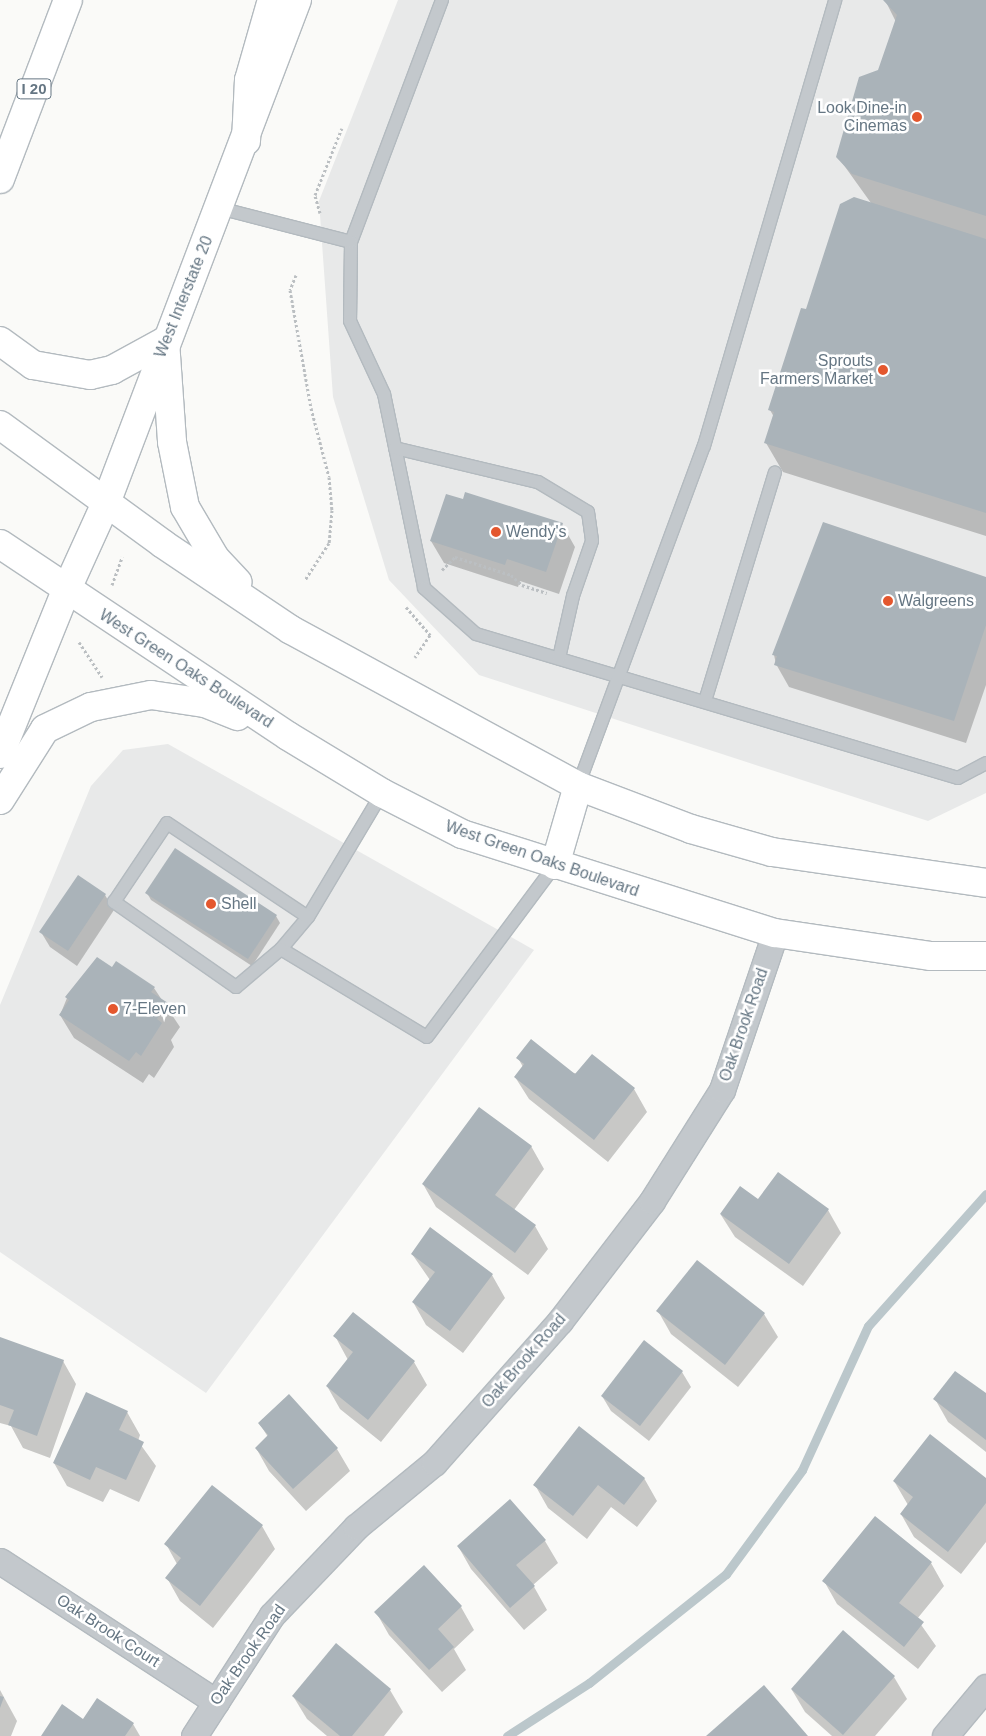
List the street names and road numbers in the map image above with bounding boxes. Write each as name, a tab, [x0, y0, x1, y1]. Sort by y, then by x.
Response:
road number: I 20	[15, 76, 53, 102]
street label: West Interstate 20	[151, 233, 217, 361]
street label: West Green Oaks Boulevard	[95, 606, 277, 732]
street label: West Green Oaks Boulevard	[443, 817, 641, 901]
street label: Oak Brook Road	[716, 966, 772, 1084]
street label: Oak Brook Road	[478, 1310, 570, 1412]
street label: Oak Brook Court	[53, 1591, 163, 1671]
street label: Oak Brook Road	[206, 1601, 290, 1709]

